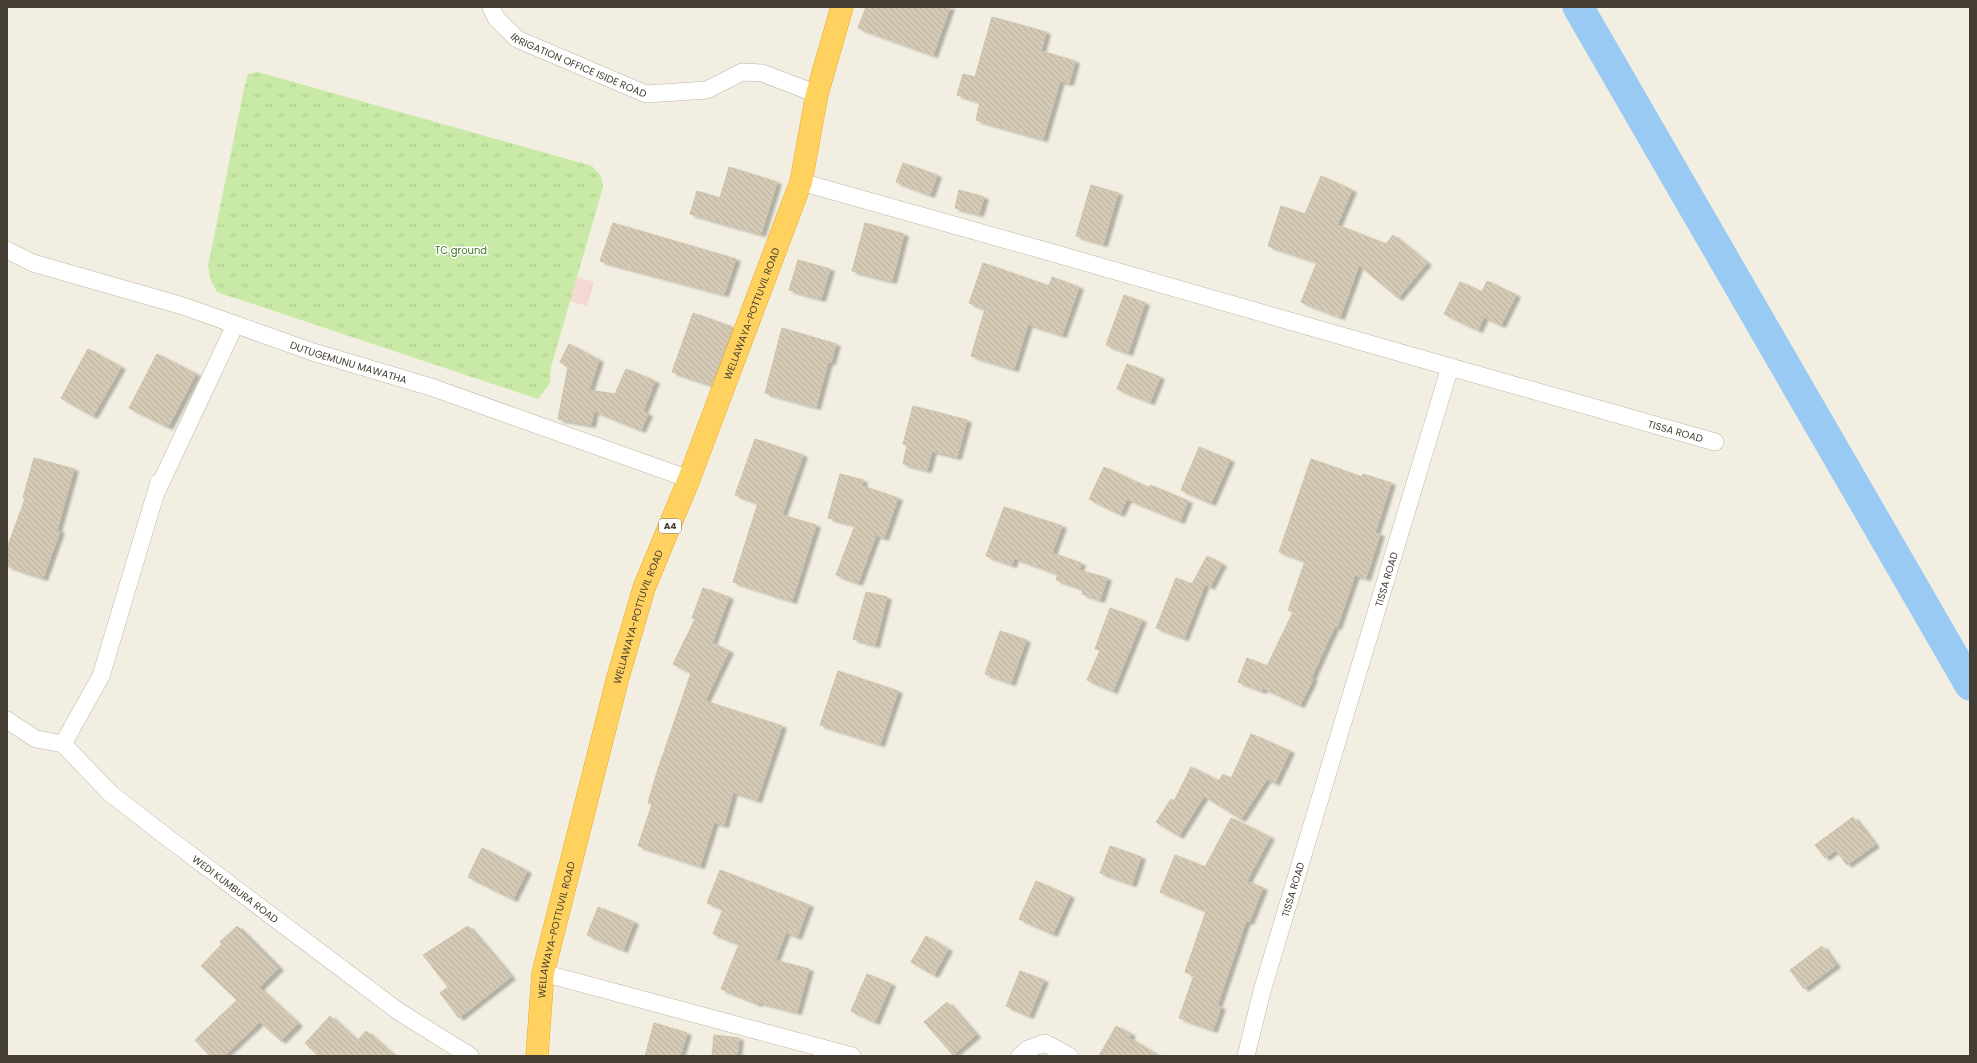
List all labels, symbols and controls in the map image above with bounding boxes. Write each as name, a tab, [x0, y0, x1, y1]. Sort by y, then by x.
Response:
street label: IRRIGATION OFFICE ISIDE ROAD	[507, 29, 649, 101]
park label: TC ground	[435, 243, 487, 258]
street label: WELLAWAYA-POTTUVIL ROAD	[720, 245, 783, 382]
street label: DUTUGEMUNU MAWATHA	[288, 337, 409, 387]
street label: TISSA ROAD	[1646, 416, 1705, 446]
road number: A4	[659, 519, 681, 533]
street label: WELLAWAYA-POTTUVIL ROAD	[609, 547, 667, 685]
street label: TISSA ROAD	[1371, 550, 1401, 609]
street label: WEDI KUMBURA ROAD	[189, 851, 282, 926]
street label: WELLAWAYA-POTTUVIL ROAD	[534, 860, 578, 999]
street label: TISSA ROAD	[1277, 860, 1308, 919]

